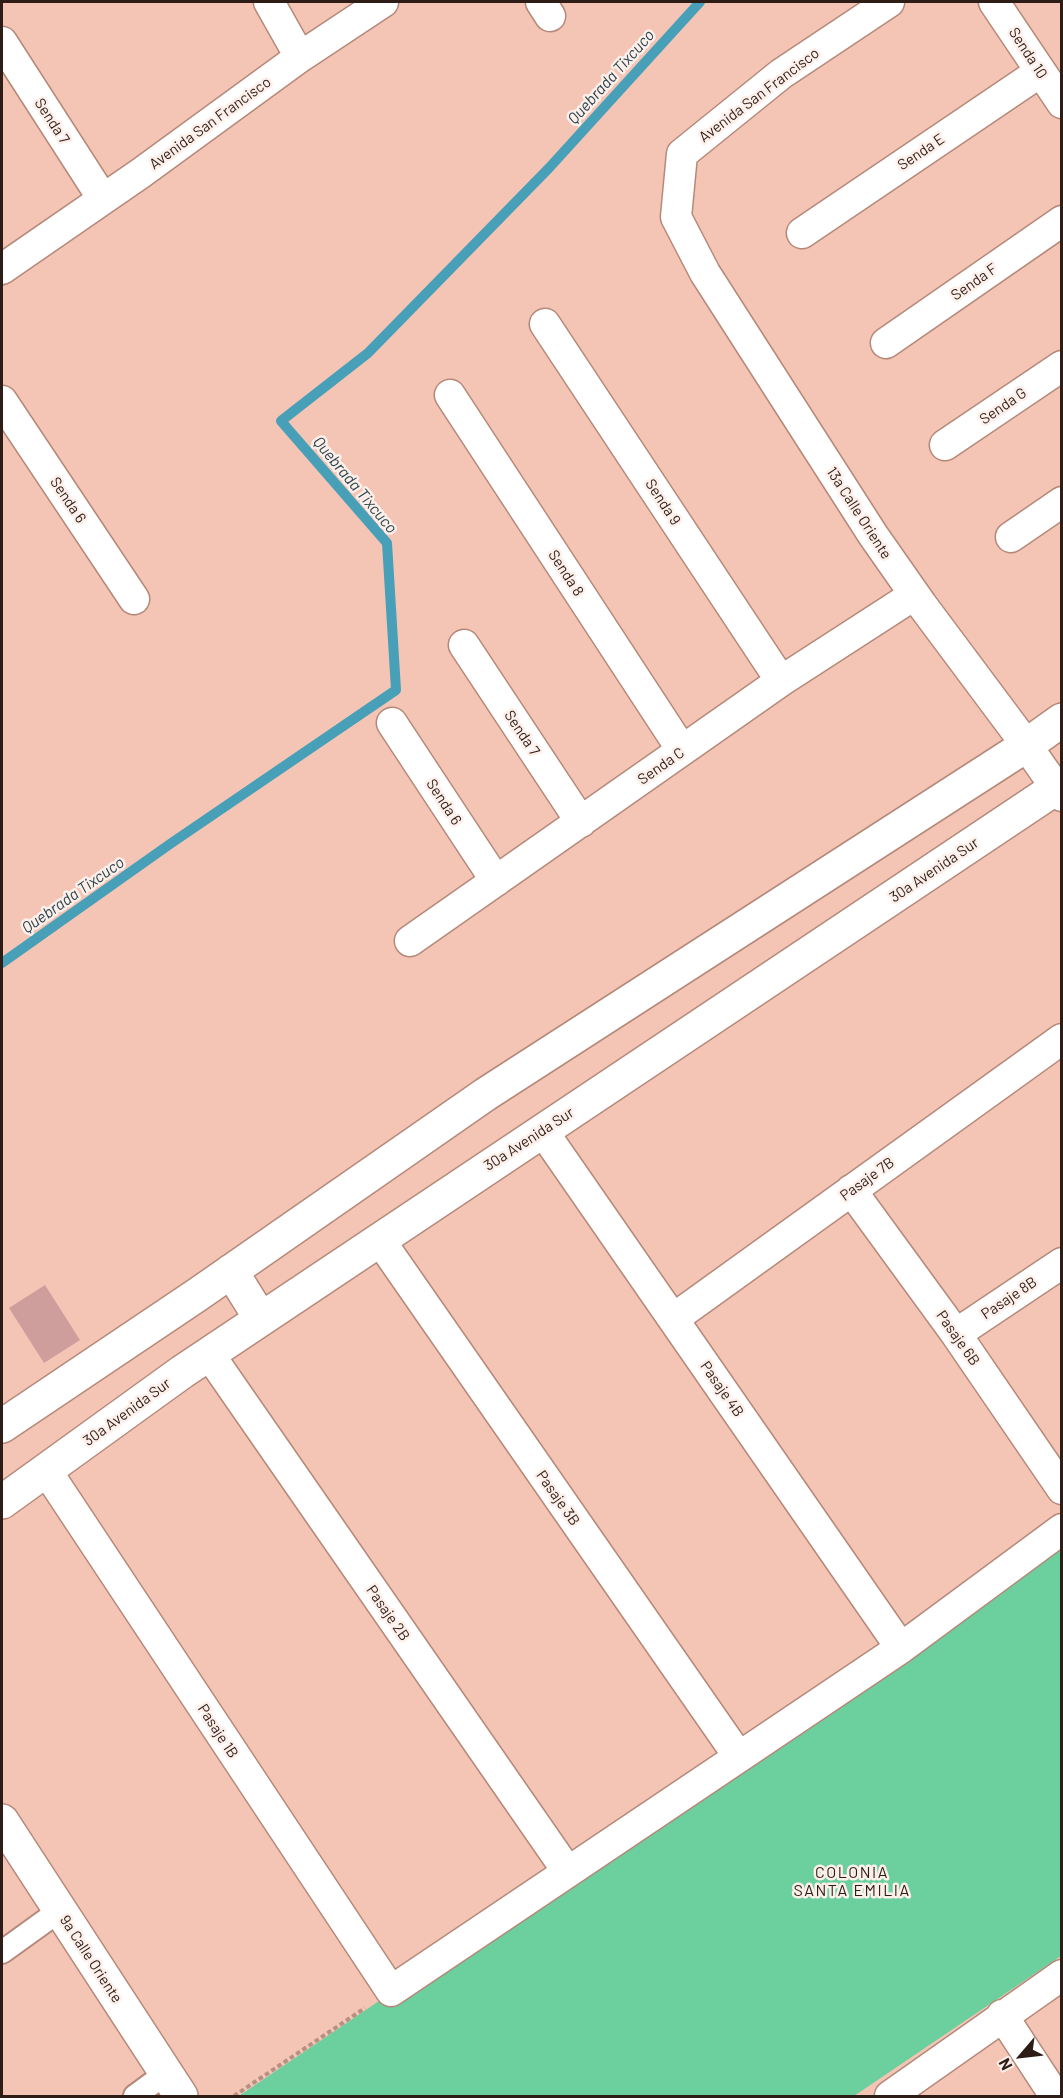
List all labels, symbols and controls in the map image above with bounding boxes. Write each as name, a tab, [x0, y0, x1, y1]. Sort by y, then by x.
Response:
street label: Senda 10	[1005, 24, 1051, 82]
water label: Quebrada Tixcuco	[564, 26, 658, 128]
street label: Avenida San Francisco	[695, 44, 823, 146]
street label: Avenida San Francisco	[146, 73, 274, 173]
street label: Senda 7	[31, 95, 73, 147]
street label: Senda E	[894, 130, 948, 174]
street label: Senda F	[947, 260, 1001, 304]
street label: Senda G	[976, 384, 1030, 428]
water label: Quebrada Tixcuco	[309, 433, 401, 537]
street label: 13a Calle Oriente	[823, 464, 895, 562]
street label: Senda 6	[46, 474, 90, 526]
street label: Senda 9	[641, 476, 685, 528]
street label: Senda 8	[544, 547, 588, 599]
street label: Senda 7	[500, 707, 544, 759]
street label: Senda C	[634, 744, 688, 788]
street label: Senda 6	[422, 776, 466, 828]
street label: 30a Avenida Sur	[886, 834, 982, 906]
water label: Quebrada Tixcuco	[18, 853, 128, 937]
street label: 30a Avenida Sur	[481, 1103, 577, 1175]
street label: Pasaje 7B	[836, 1153, 898, 1205]
street label: Pasaje 8B	[978, 1273, 1040, 1323]
street label: Pasaje 6B	[933, 1307, 983, 1369]
street label: Pasaje 4B	[696, 1358, 748, 1420]
street label: 30a Avenida Sur	[80, 1374, 174, 1450]
street label: Pasaje 3B	[533, 1467, 583, 1529]
street label: Pasaje 2B	[362, 1582, 414, 1644]
street label: Pasaje 1B	[194, 1701, 242, 1761]
district label: COLONIA SANTA EMILIA	[793, 1863, 911, 1901]
street label: 9a Calle Oriente	[56, 1912, 126, 2006]
north arrow	[991, 2026, 1051, 2086]
text: N	[994, 2056, 1016, 2074]

